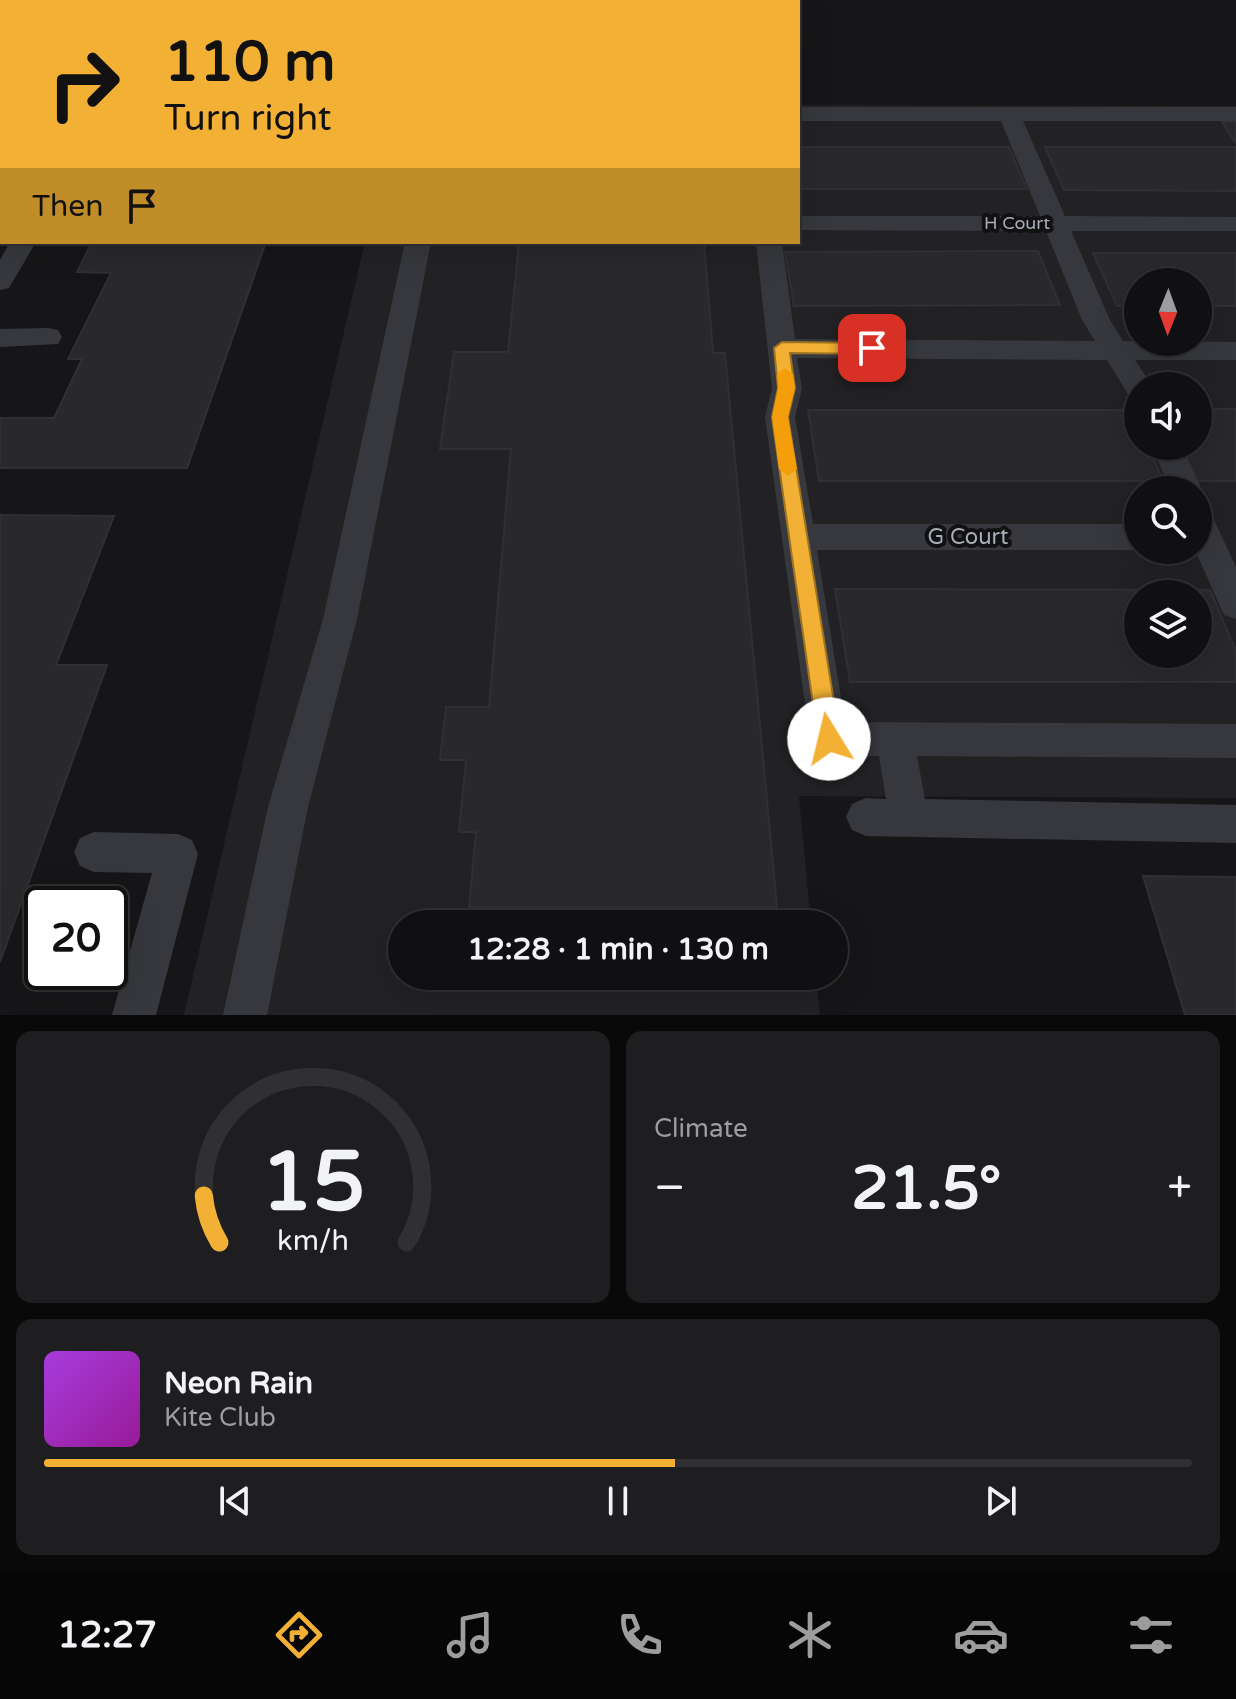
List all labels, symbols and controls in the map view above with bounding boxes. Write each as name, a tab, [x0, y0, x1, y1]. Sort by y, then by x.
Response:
text: 110 m	[164, 29, 335, 96]
icon: right	[32, 32, 136, 136]
text: Turn right	[164, 97, 331, 140]
icon: arrive	[120, 184, 164, 228]
text: Then	[32, 188, 104, 225]
street label: H Court	[984, 212, 1050, 234]
north arrow	[1124, 268, 1212, 356]
map controls	[1124, 268, 1212, 668]
pin	[838, 314, 906, 382]
icon: arrive	[850, 326, 894, 370]
button: sound	[1124, 372, 1212, 460]
button: search	[1124, 476, 1212, 564]
street label: G Court	[928, 524, 1008, 550]
button: layers	[1124, 580, 1212, 668]
position arrow	[787, 697, 871, 781]
speed limit sign: 20	[24, 886, 128, 990]
text: 12:28 · 1 min · 130 m	[467, 931, 769, 968]
text: Climate	[654, 1113, 748, 1144]
text: 15	[261, 1133, 365, 1233]
text: 21.5°	[851, 1153, 1001, 1225]
text: −	[654, 1162, 685, 1215]
text: +	[1167, 1162, 1192, 1215]
text: km/h	[277, 1224, 349, 1258]
text: Neon Rain	[164, 1365, 313, 1402]
text: Kite Club	[164, 1402, 276, 1433]
icon: previous	[213, 1479, 257, 1523]
icon: pause	[596, 1479, 640, 1523]
icon: next	[979, 1479, 1023, 1523]
icon: directions	[271, 1607, 327, 1663]
icon: music	[442, 1607, 498, 1663]
icon: phone	[612, 1607, 668, 1663]
icon: climate	[782, 1607, 838, 1663]
icon: car	[953, 1607, 1009, 1663]
icon: filters	[1123, 1607, 1179, 1663]
text: 12:27	[57, 1614, 157, 1657]

